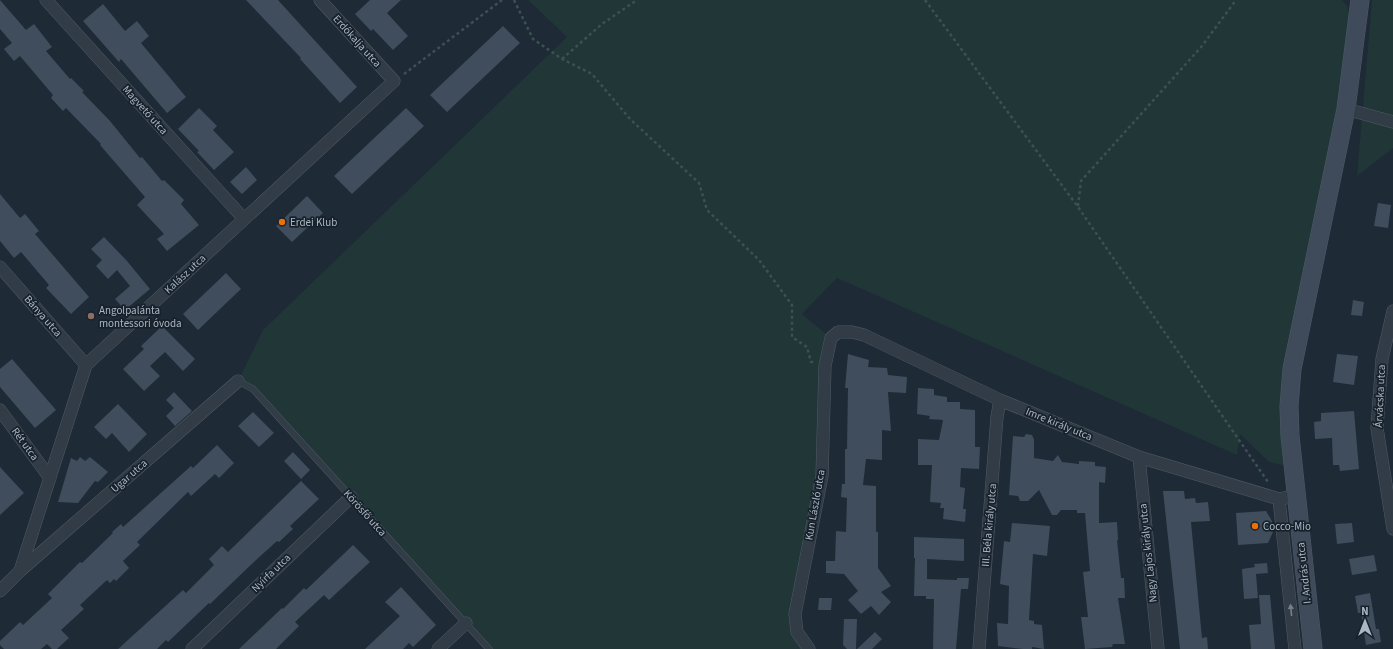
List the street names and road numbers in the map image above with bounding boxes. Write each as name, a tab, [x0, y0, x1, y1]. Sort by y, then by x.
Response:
street label: Erdőkalja utca	[329, 12, 385, 70]
street label: Magvető utca	[119, 82, 171, 138]
street label: Kalász utca	[161, 251, 209, 297]
street label: Bánya utca	[21, 292, 65, 340]
street label: Árvácska utca	[1371, 364, 1389, 428]
street label: Imre király utca	[1023, 404, 1095, 444]
street label: Rét utca	[8, 424, 42, 464]
street label: Ugar utca	[108, 456, 150, 496]
street label: Kun László utca	[801, 468, 829, 542]
street label: III. Béla király utca	[978, 483, 1000, 567]
street label: Körösfő utca	[340, 487, 390, 539]
street label: Nagy Lajos király utca	[1135, 503, 1161, 603]
street label: I. András utca	[1293, 541, 1315, 605]
street label: Nyírfa utca	[248, 550, 294, 596]

